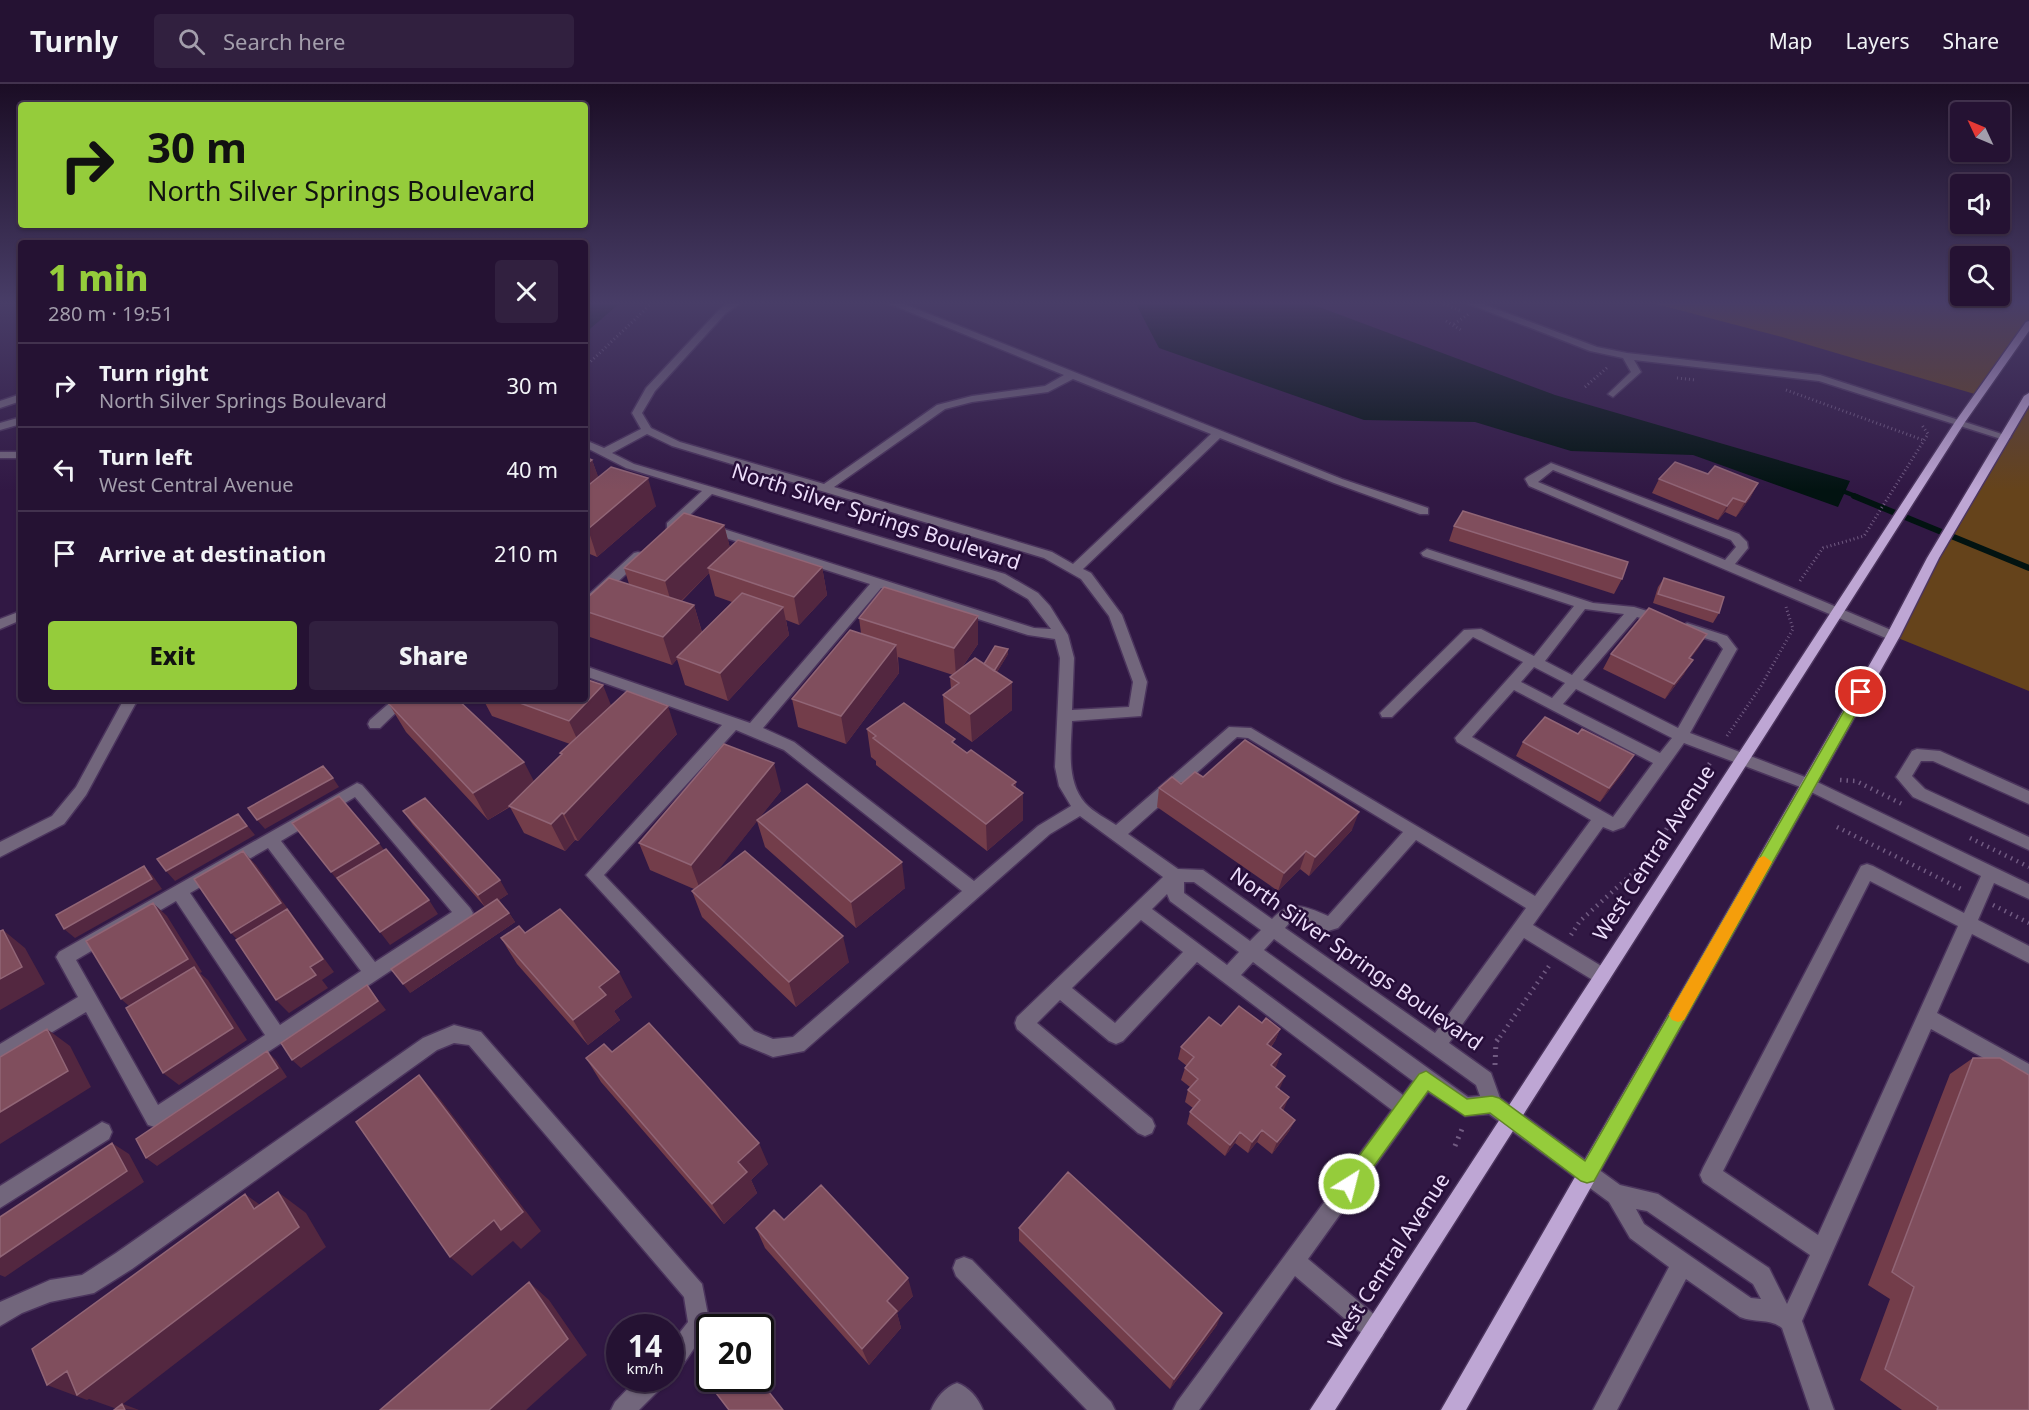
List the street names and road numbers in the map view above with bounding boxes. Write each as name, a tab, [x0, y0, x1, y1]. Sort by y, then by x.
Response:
street label: North Silver Springs Boulevard	[728, 456, 1024, 576]
street label: West Central Avenue	[1586, 759, 1721, 946]
street label: North Silver Springs Boulevard	[1225, 860, 1488, 1056]
street label: West Central Avenue	[1321, 1167, 1456, 1354]

